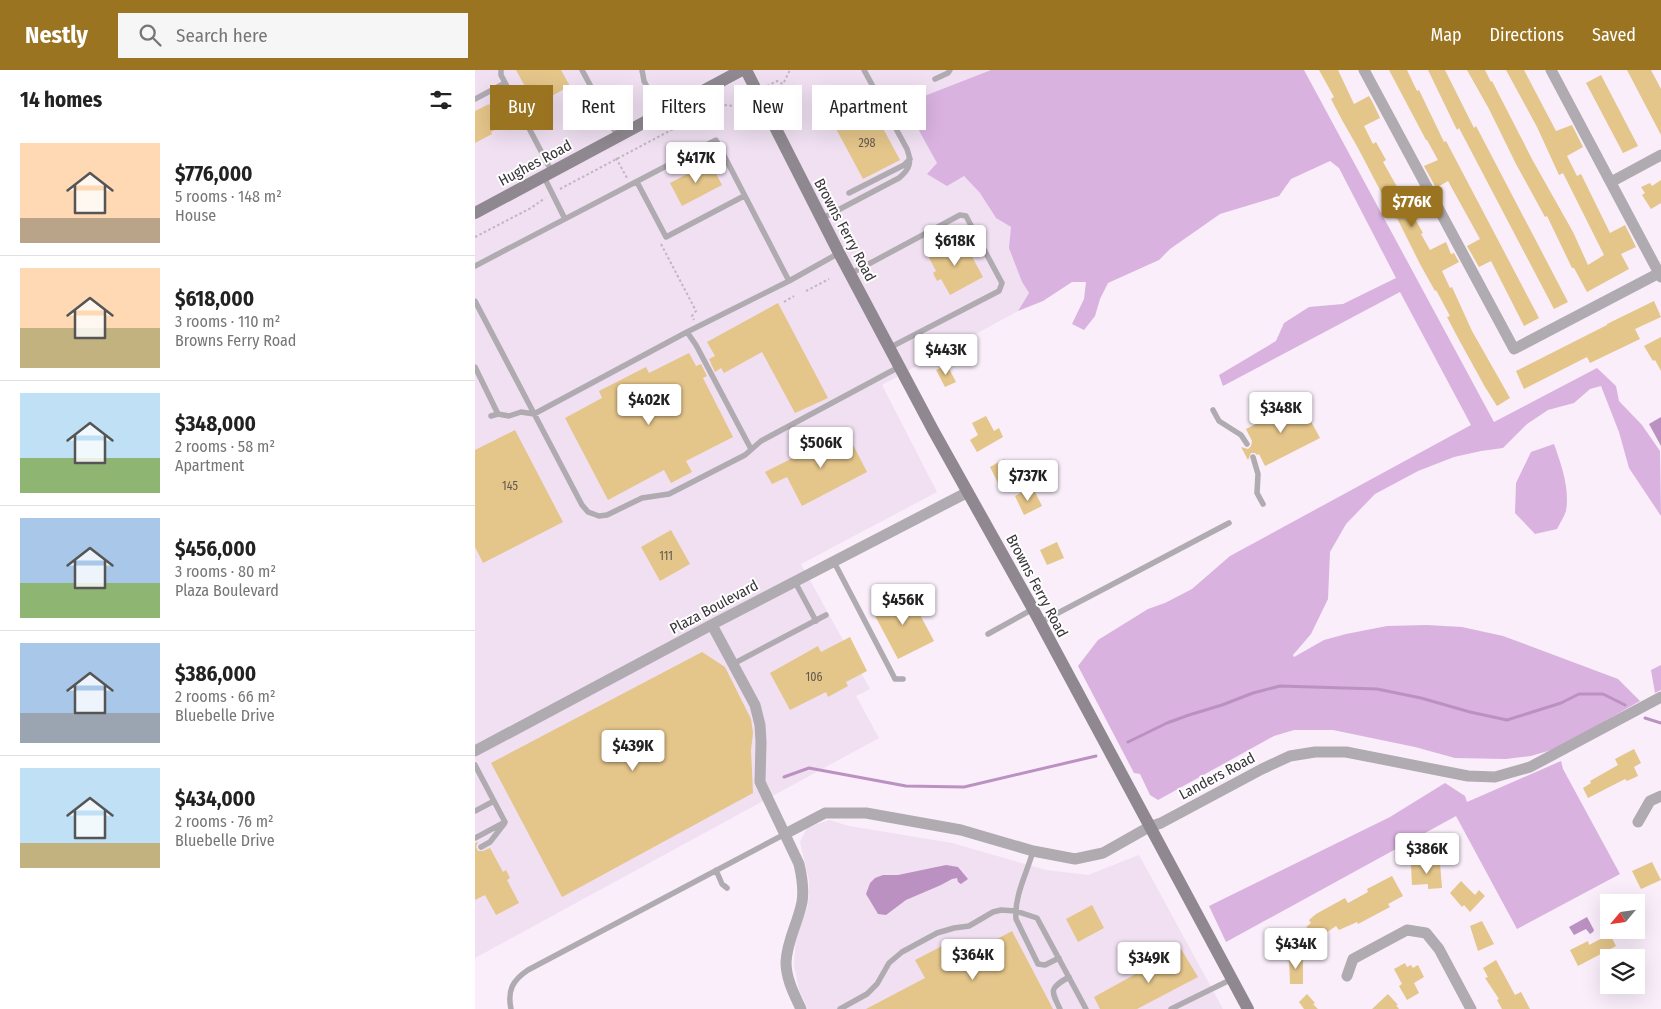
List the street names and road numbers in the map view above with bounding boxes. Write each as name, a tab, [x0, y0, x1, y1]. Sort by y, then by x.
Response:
street label: Hughes Road	[495, 136, 575, 190]
street label: Browns Ferry Road	[810, 176, 880, 284]
street label: Browns Ferry Road	[1002, 532, 1072, 640]
street label: Plaza Boulevard	[667, 576, 761, 638]
street label: Landers Road	[1176, 749, 1258, 803]

